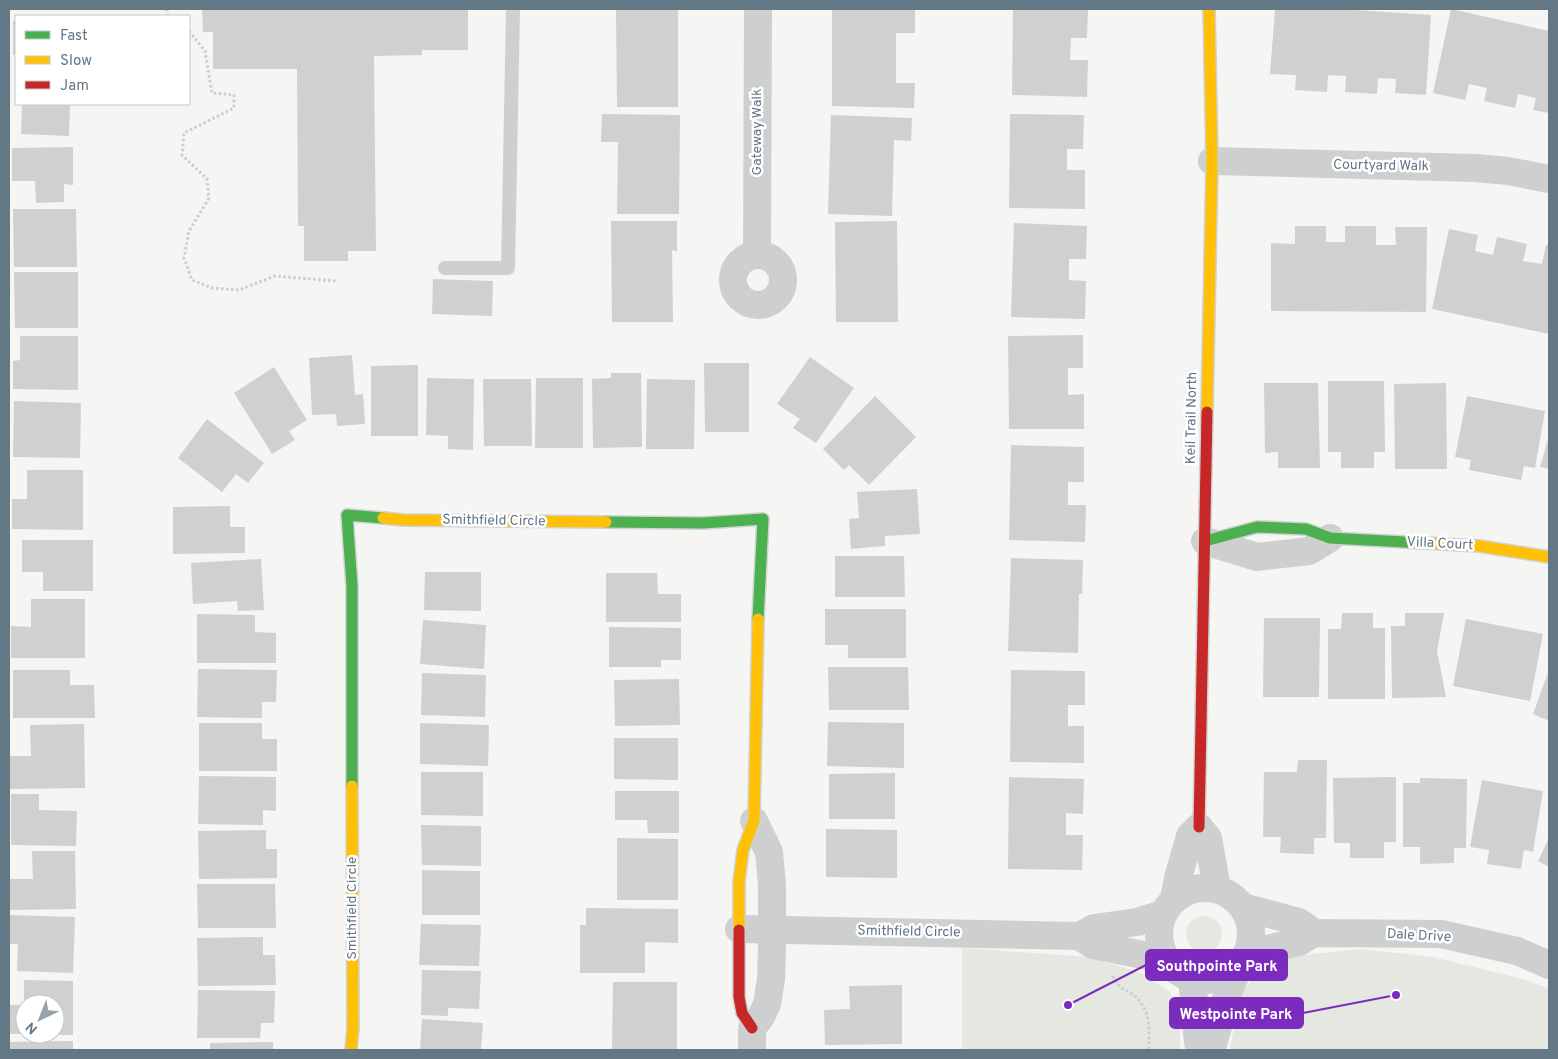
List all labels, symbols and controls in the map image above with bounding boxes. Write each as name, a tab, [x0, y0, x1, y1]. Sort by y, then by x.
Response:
legend	[15, 15, 190, 105]
text: Fast	[60, 27, 88, 46]
text: Slow	[60, 52, 92, 71]
text: Jam	[60, 77, 89, 96]
street label: Gateway Walk	[749, 89, 766, 175]
street label: Courtyard Walk	[1333, 157, 1429, 175]
street label: Keil Trail North	[1183, 372, 1201, 464]
street label: Smithfield Circle	[442, 512, 546, 530]
street label: Villa Court	[1406, 534, 1474, 554]
street label: Smithfield Circle	[344, 856, 361, 960]
street label: Smithfield Circle	[857, 923, 961, 941]
street label: Dale Drive	[1386, 926, 1452, 946]
callout: Southpointe Park	[1146, 950, 1287, 980]
text: Southpointe Park	[1156, 958, 1278, 977]
north arrow	[15, 994, 65, 1044]
callout: Westpointe Park	[1170, 998, 1303, 1028]
text: Westpointe Park	[1179, 1006, 1293, 1025]
text: N	[23, 1018, 42, 1037]

